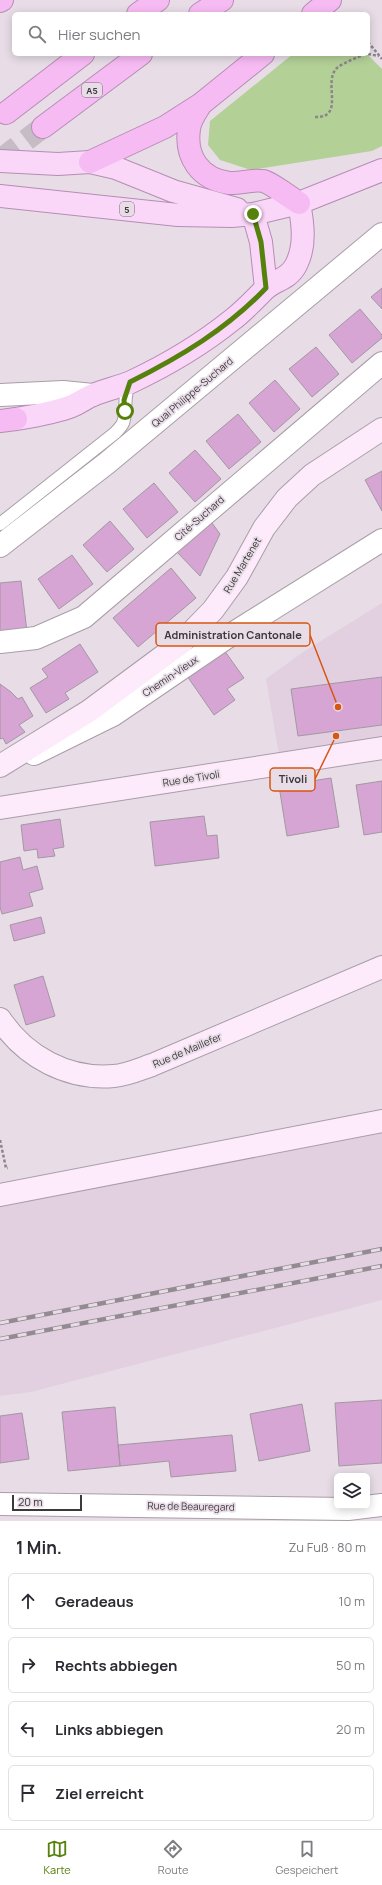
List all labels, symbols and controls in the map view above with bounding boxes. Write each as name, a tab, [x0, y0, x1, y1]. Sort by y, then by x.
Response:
search box	[12, 12, 370, 56]
icon: search	[26, 23, 48, 45]
text: Hier suchen	[58, 24, 140, 45]
road number: A5	[82, 83, 102, 97]
road number: 5	[120, 202, 134, 216]
route end	[244, 205, 262, 223]
street label: Quai Philippe-Suchard	[148, 354, 236, 430]
route start	[116, 402, 134, 420]
street label: Cité-Suchard	[171, 492, 227, 544]
street label: Rue Martenet	[220, 534, 264, 596]
callout: Administration Cantonale	[156, 623, 310, 646]
text: Administration Cantonale	[164, 627, 302, 642]
street label: Chemin-Vieux	[139, 652, 201, 700]
street label: Rue de Tivoli	[161, 767, 221, 789]
callout: Tivoli	[270, 768, 315, 791]
text: Tivoli	[279, 771, 307, 786]
street label: Rue de Maillefer	[150, 1029, 224, 1071]
map controls	[334, 1473, 370, 1509]
button: layers	[334, 1473, 370, 1509]
scale bar	[12, 1493, 82, 1512]
text: 20 m	[18, 1494, 43, 1509]
street label: Rue de Beauregard	[147, 1498, 235, 1514]
text: 1 Min.	[16, 1536, 62, 1559]
text: Zu Fuß · 80 m	[288, 1538, 366, 1556]
icon: ahead	[17, 1590, 39, 1612]
text: Geradeaus	[55, 1591, 134, 1612]
text: 10 m	[338, 1592, 365, 1610]
icon: right	[17, 1654, 39, 1676]
text: Rechts abbiegen	[55, 1655, 177, 1676]
text: 50 m	[336, 1656, 365, 1674]
icon: left	[17, 1718, 39, 1740]
text: Links abbiegen	[55, 1719, 163, 1740]
text: 20 m	[336, 1720, 365, 1738]
icon: arrive	[17, 1782, 39, 1804]
text: Ziel erreicht	[55, 1783, 144, 1804]
tab: Karte	[44, 1838, 71, 1877]
tab: Route	[158, 1838, 188, 1877]
tab: Gespeichert	[276, 1838, 338, 1877]

